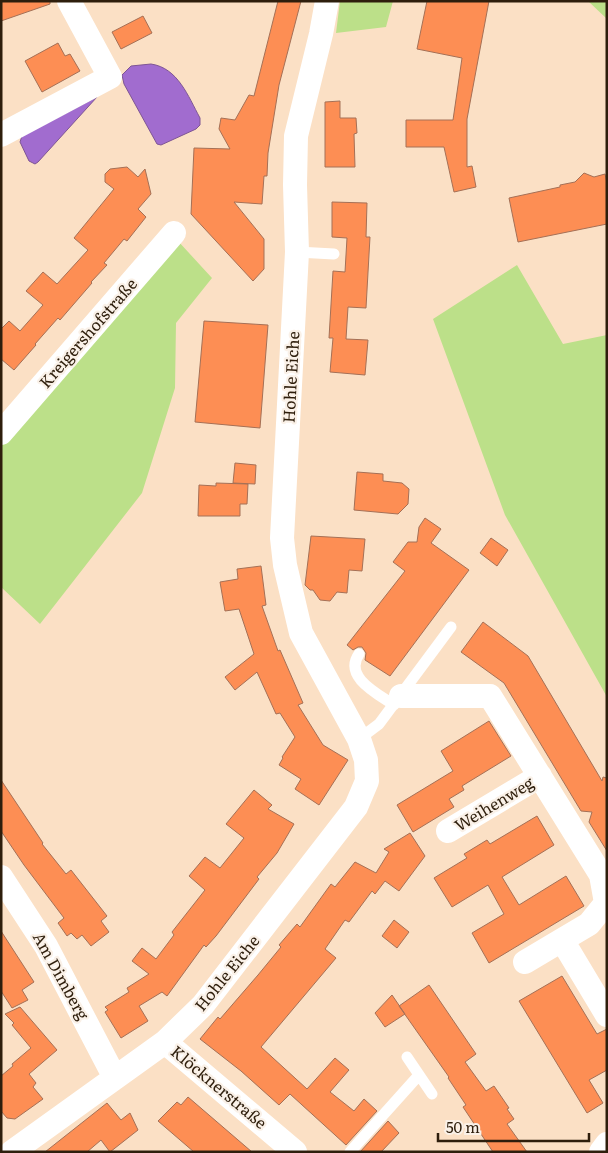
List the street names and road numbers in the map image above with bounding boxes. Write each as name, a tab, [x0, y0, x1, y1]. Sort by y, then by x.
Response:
street label: Kreigershofstraße	[33, 272, 142, 393]
street label: Hohle Eiche	[276, 330, 304, 423]
street label: Weihenweg	[449, 770, 538, 836]
street label: Am Dimberg	[28, 927, 96, 1024]
street label: Hohle Eiche	[188, 929, 264, 1016]
street label: Klöcknerstraße	[166, 1039, 273, 1134]

